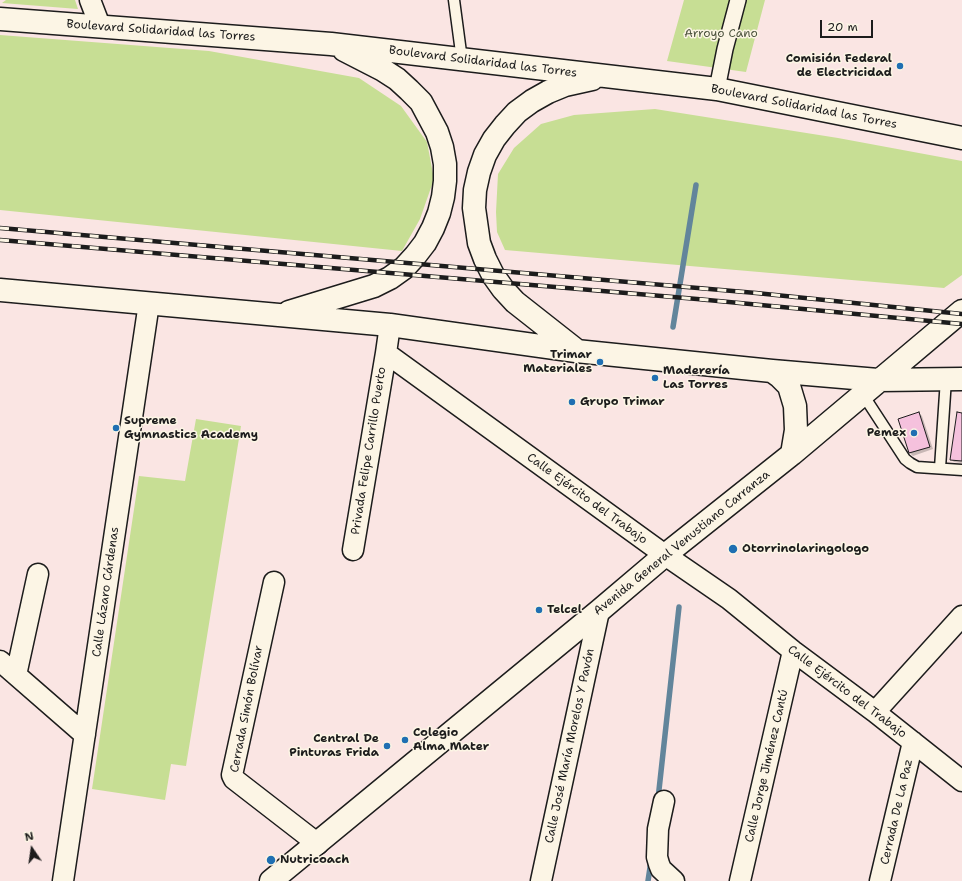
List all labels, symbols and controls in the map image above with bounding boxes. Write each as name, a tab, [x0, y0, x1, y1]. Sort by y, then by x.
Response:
scale bar	[822, 12, 875, 38]
street label: Boulevard Solidaridad las Torres	[66, 17, 256, 45]
text: 20 m	[827, 19, 858, 35]
park label: Arroyo Cano	[684, 27, 758, 41]
street label: Boulevard Solidaridad las Torres	[388, 43, 578, 81]
place label: Comisión Federal de Electricidad	[786, 52, 892, 80]
marker: Comisión Federal de Electricidad	[895, 61, 905, 71]
street label: Boulevard Solidaridad las Torres	[710, 82, 898, 132]
place label: Trimar Materiales	[523, 348, 592, 376]
marker: Trimar Materiales	[595, 357, 605, 367]
place label: Maderería Las Torres	[663, 364, 730, 392]
street label: Privada Felipe Carrillo Puerto	[349, 366, 389, 536]
marker: Maderería Las Torres	[650, 373, 660, 383]
place label: Grupo Trimar	[580, 395, 665, 409]
marker: Grupo Trimar	[567, 397, 577, 407]
place label: Supreme Gymnastics Academy	[124, 414, 258, 442]
marker: Supreme Gymnastics Academy	[111, 423, 121, 433]
place label: Pemex	[867, 426, 906, 440]
marker: Pemex	[909, 428, 919, 438]
street label: Calle Ejército del Trabajo	[524, 450, 650, 548]
street label: Avenida General Venustiano Carranza	[591, 467, 773, 619]
street label: Calle Lázaro Cárdenas	[90, 526, 122, 658]
place label: Otorrinolaringologo	[742, 542, 869, 556]
marker: Otorrinolaringologo	[727, 543, 739, 555]
place label: Telcel	[547, 603, 582, 617]
marker: Telcel	[534, 605, 544, 615]
street label: Calle Ejército del Trabajo	[785, 643, 909, 741]
street label: Cerrada Simón Bolívar	[228, 644, 266, 774]
street label: Calle José María Morelos Y Pavón	[542, 647, 598, 845]
street label: Calle Jorge Jiménez Cantú	[742, 688, 792, 844]
place label: Colegio Alma Mater	[413, 726, 489, 754]
place label: Central De Pinturas Frida	[289, 732, 379, 760]
marker: Colegio Alma Mater	[400, 735, 410, 745]
marker: Central De Pinturas Frida	[382, 741, 392, 751]
street label: Cerrada De La Paz	[878, 758, 916, 866]
north arrow	[12, 829, 52, 869]
text: N	[23, 829, 35, 845]
place label: Nutricoach	[280, 853, 349, 867]
marker: Nutricoach	[265, 854, 277, 866]

